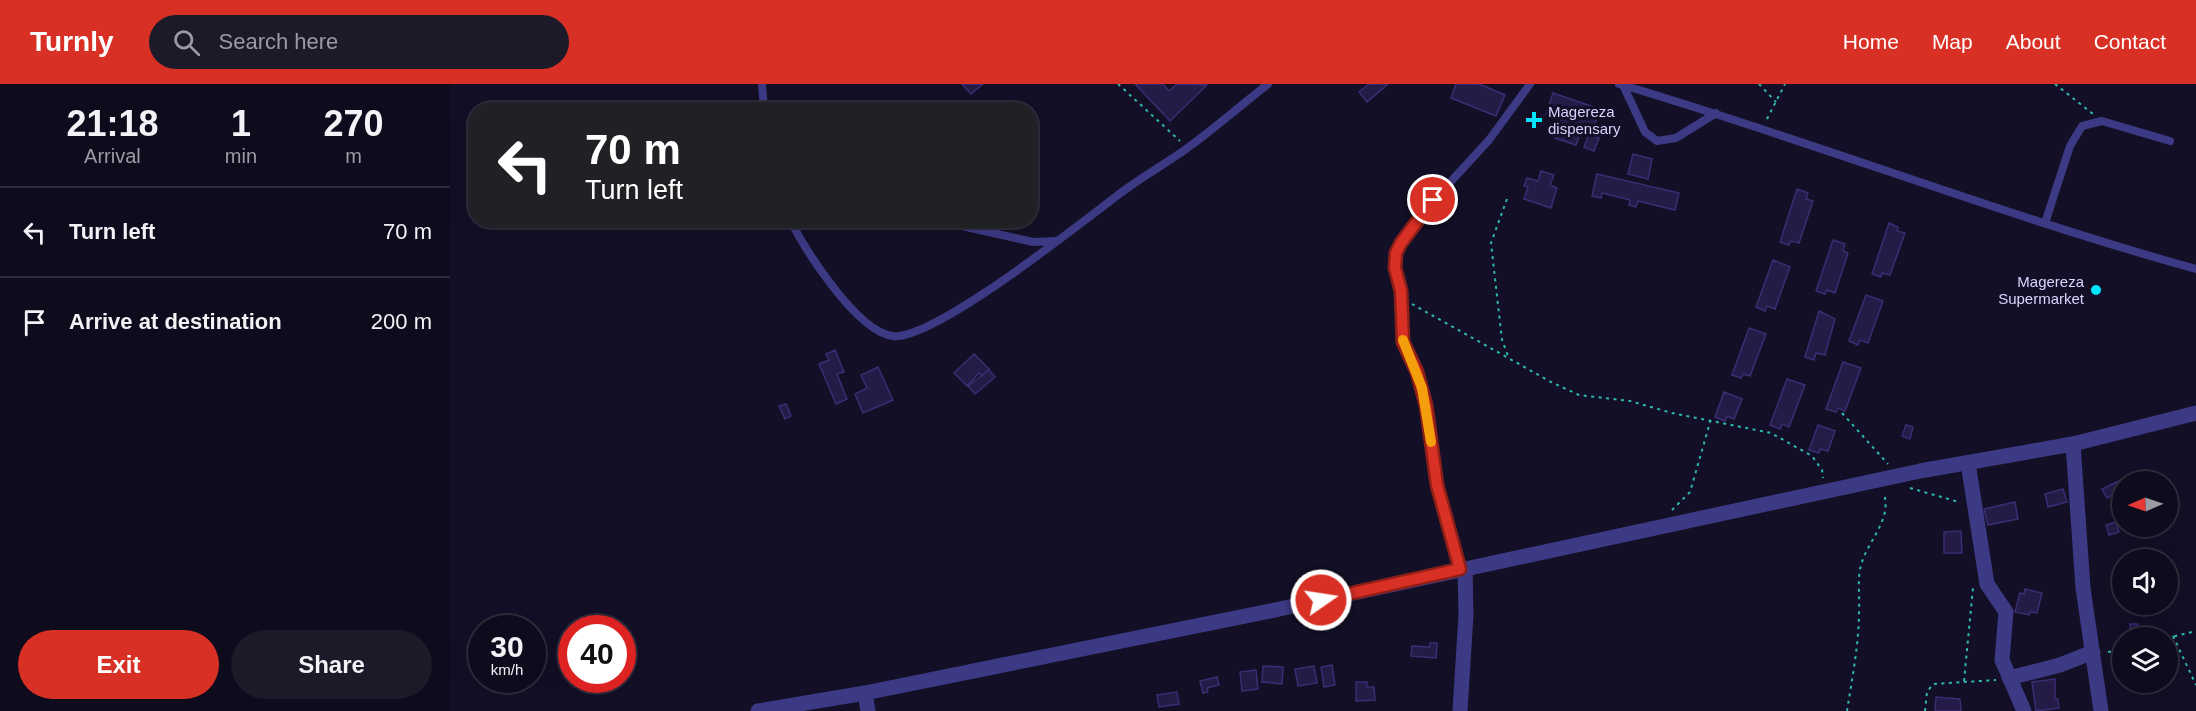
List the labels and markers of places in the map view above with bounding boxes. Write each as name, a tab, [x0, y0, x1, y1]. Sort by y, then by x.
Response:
place label: Magereza dispensary	[1548, 103, 1621, 137]
marker: Magereza dispensary	[1525, 111, 1543, 129]
pin	[1407, 174, 1458, 225]
place label: Magereza Supermarket	[1998, 273, 2085, 307]
marker: Magereza Supermarket	[2089, 283, 2103, 297]

